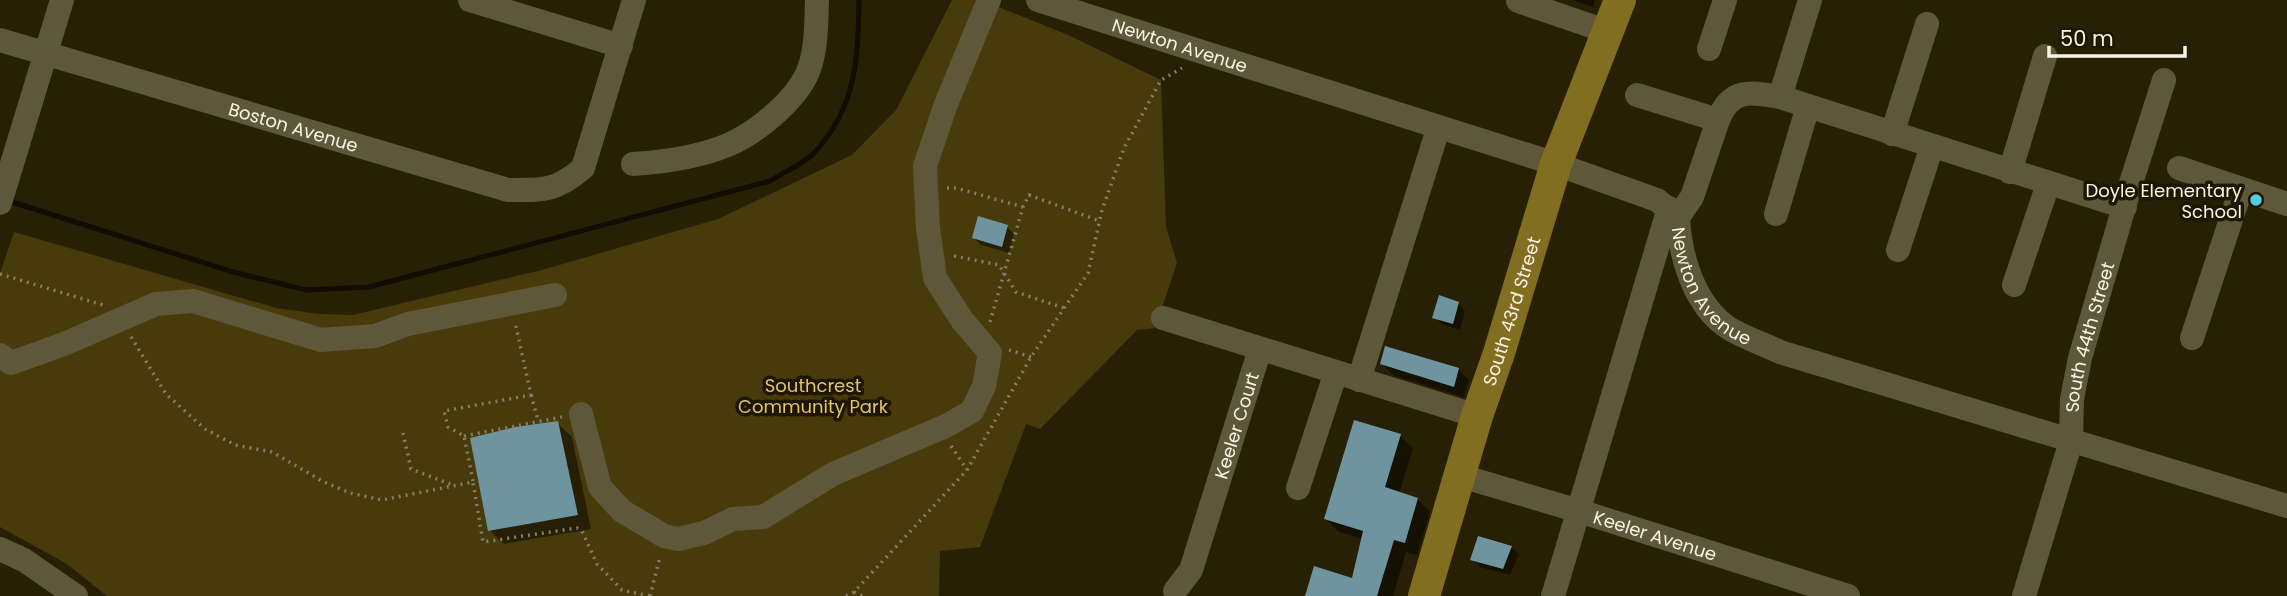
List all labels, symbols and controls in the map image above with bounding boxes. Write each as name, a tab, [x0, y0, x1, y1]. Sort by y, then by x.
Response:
street label: Newton Avenue	[1109, 12, 1251, 78]
scale bar	[2049, 14, 2186, 58]
text: 50 m	[2060, 24, 2114, 53]
street label: Boston Avenue	[226, 96, 361, 158]
place label: Doyle Elementary School	[2086, 178, 2242, 224]
marker: Doyle Elementary School	[2248, 192, 2264, 208]
street label: Newton Avenue	[1666, 225, 1756, 351]
street label: South 43rd Street	[1476, 233, 1546, 389]
street label: South 44th Street	[2059, 259, 2120, 413]
street label: Keeler Court	[1208, 369, 1265, 482]
park label: Southcrest Community Park	[738, 373, 889, 419]
street label: Keeler Avenue	[1590, 504, 1720, 566]

